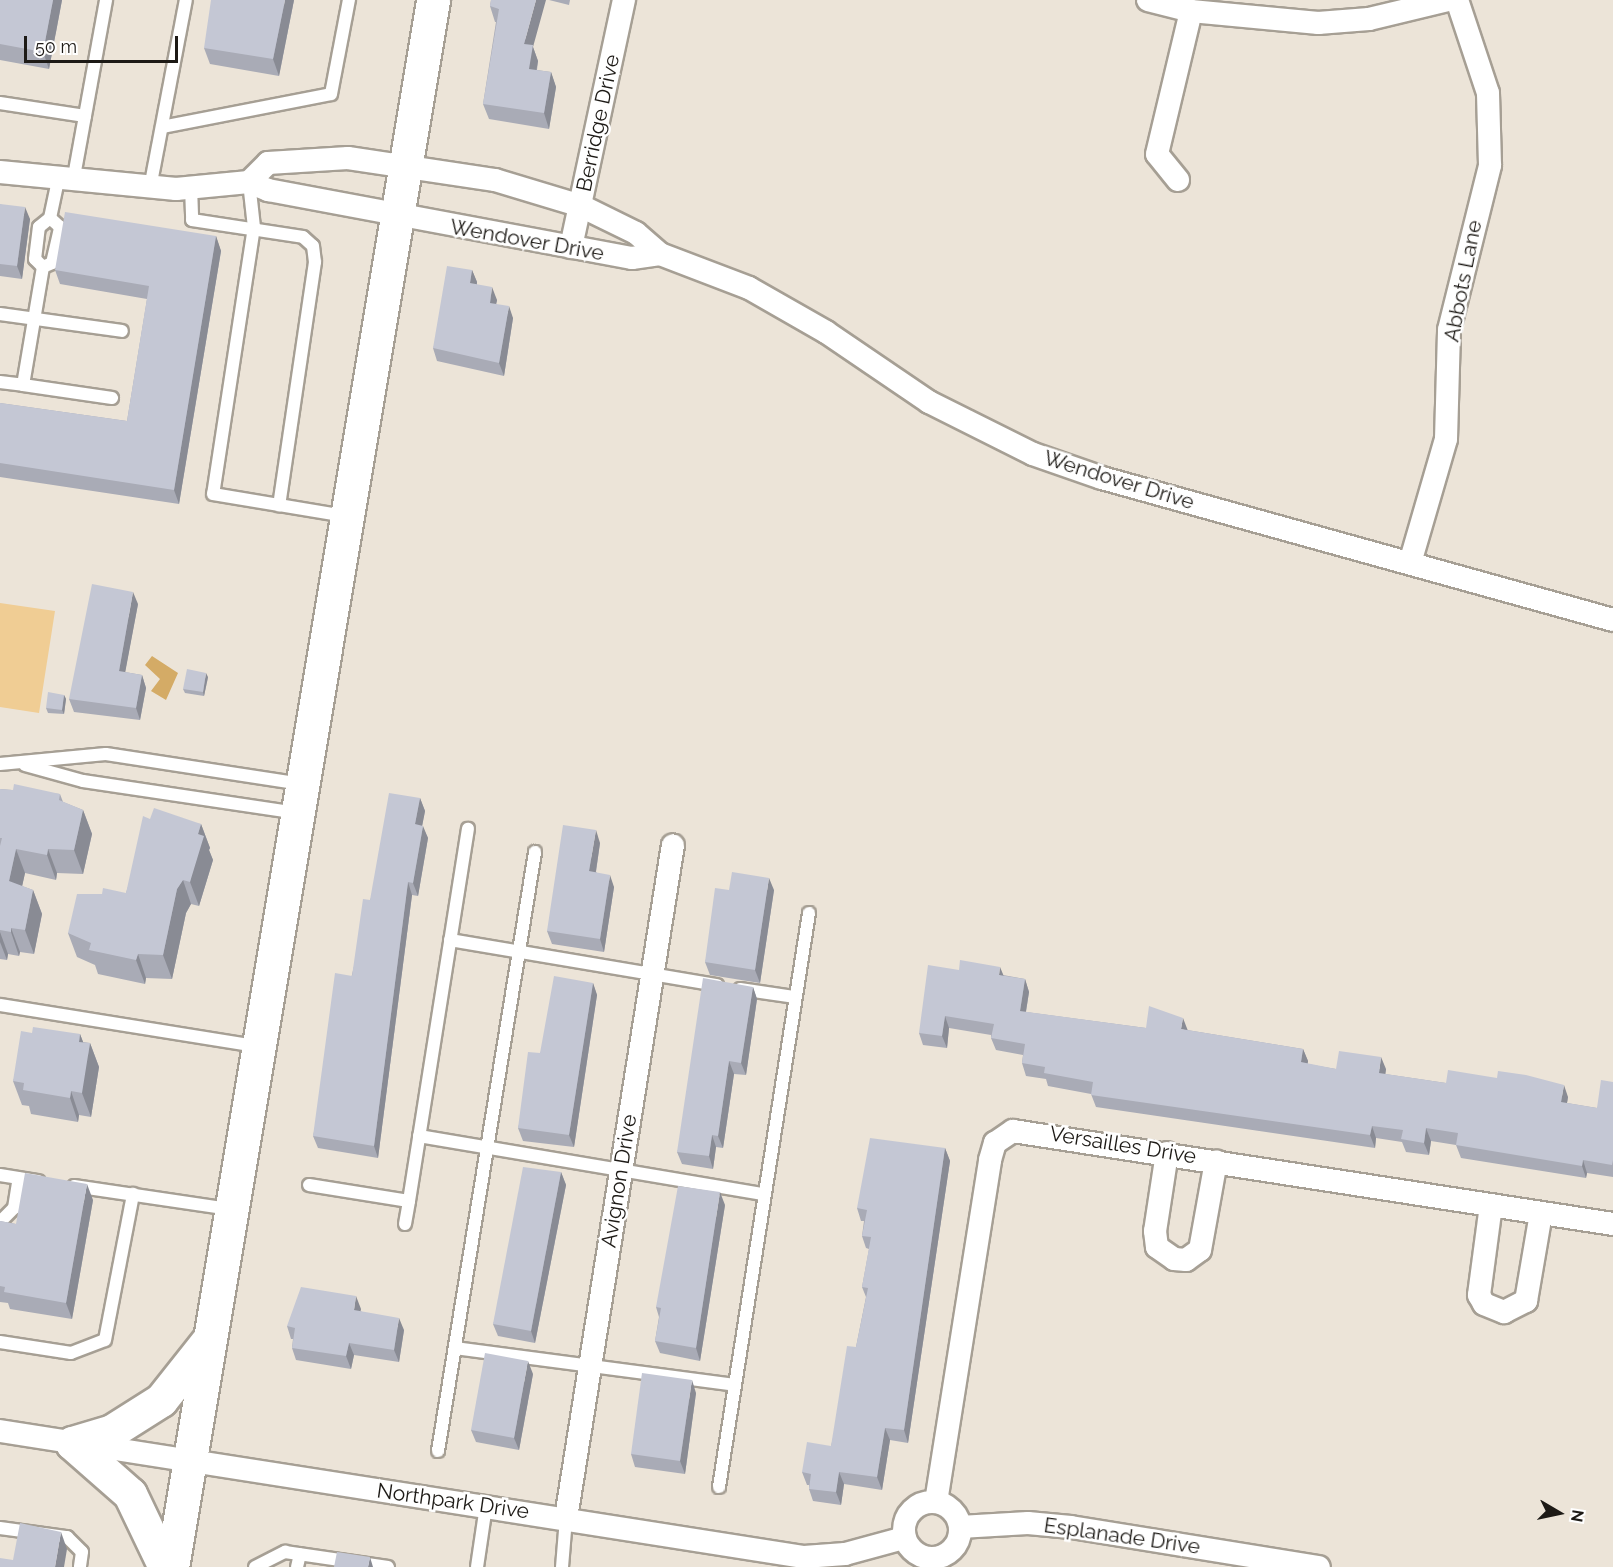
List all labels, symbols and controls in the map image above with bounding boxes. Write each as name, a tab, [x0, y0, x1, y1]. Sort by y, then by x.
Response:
scale bar	[27, 24, 182, 62]
text: 50 m	[35, 36, 77, 57]
street label: Berridge Drive	[571, 52, 625, 194]
street label: Wendover Drive	[448, 214, 606, 266]
street label: Abbots Lane	[1439, 218, 1487, 344]
street label: Wendover Drive	[1041, 445, 1197, 515]
street label: Avignon Drive	[596, 1113, 642, 1249]
street label: Versailles Drive	[1048, 1121, 1198, 1169]
street label: Northpark Drive	[375, 1478, 531, 1524]
north arrow	[1529, 1483, 1589, 1543]
text: N	[1567, 1508, 1588, 1523]
street label: Esplanade Drive	[1042, 1513, 1202, 1559]

